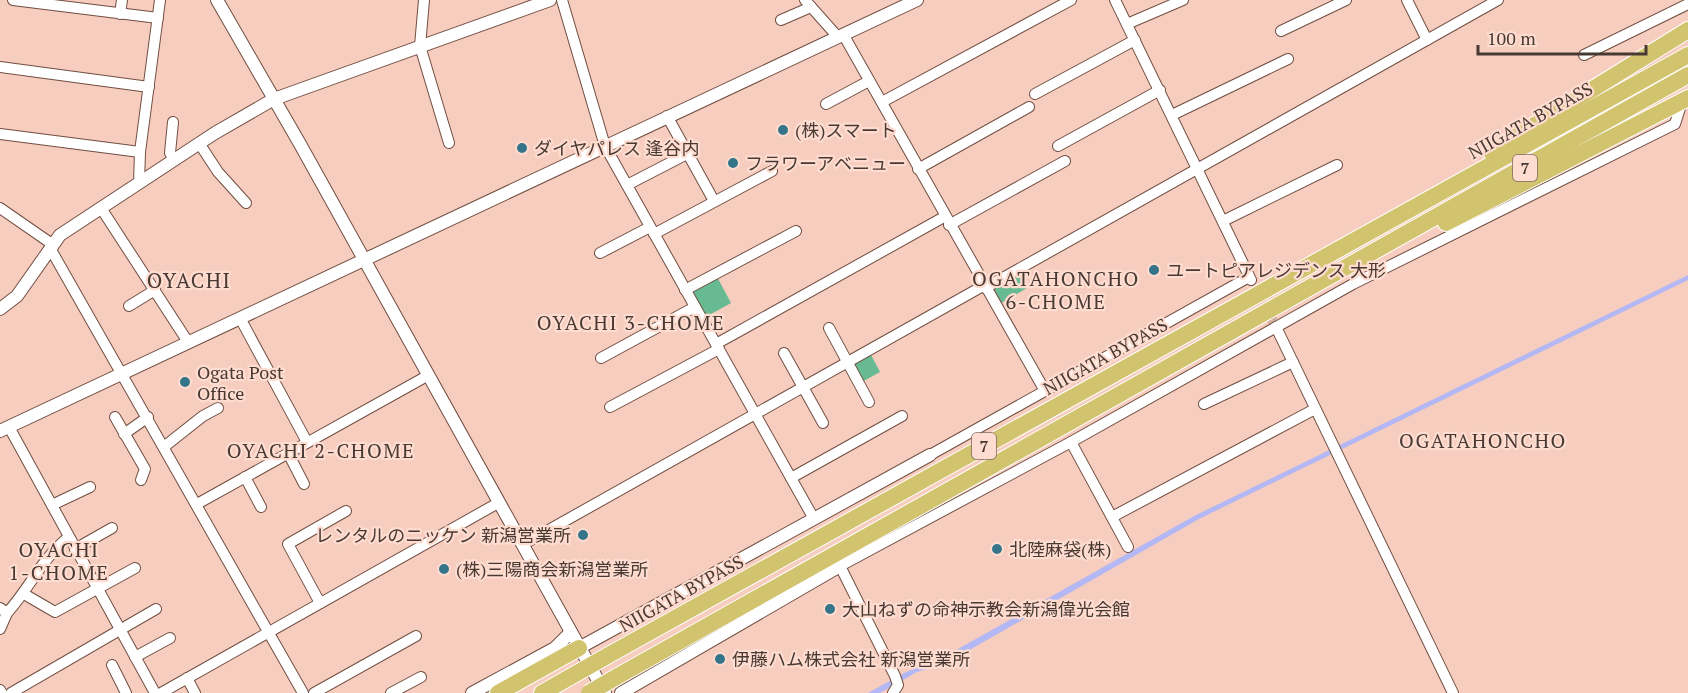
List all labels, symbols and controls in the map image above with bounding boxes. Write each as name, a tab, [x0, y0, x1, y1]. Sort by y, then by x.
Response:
scale bar	[1478, 18, 1646, 56]
text: 100 m	[1487, 26, 1536, 50]
street label: NIIGATA BYPASS	[1464, 76, 1596, 164]
place label: (株)スマート	[795, 118, 897, 142]
marker: (株)スマート	[776, 123, 790, 137]
place label: ダイヤパレス 逢谷内	[534, 136, 699, 160]
marker: ダイヤパレス 逢谷内	[515, 141, 529, 155]
place label: フラワーアベニュー	[745, 151, 906, 175]
road number: 7	[1513, 155, 1537, 181]
marker: フラワーアベニュー	[726, 156, 740, 170]
place label: ユートピアレジデンス 大形	[1166, 258, 1386, 282]
marker: ユートピアレジデンス 大形	[1147, 263, 1161, 277]
district label: OGATAHONCHO 6-CHOME	[972, 265, 1140, 315]
district label: OYACHI	[147, 266, 231, 294]
district label: OYACHI 3-CHOME	[537, 309, 725, 336]
street label: NIIGATA BYPASS	[1039, 312, 1171, 400]
place label: Ogata Post Office	[197, 360, 284, 405]
marker: Ogata Post Office	[178, 375, 192, 389]
district label: OGATAHONCHO	[1399, 427, 1567, 454]
road number: 7	[972, 433, 996, 459]
district label: OYACHI 2-CHOME	[227, 437, 415, 464]
place label: レンタルのニッケン 新潟営業所	[315, 523, 571, 547]
marker: レンタルのニッケン 新潟営業所	[576, 528, 590, 542]
district label: OYACHI 1-CHOME	[9, 536, 109, 586]
place label: 北陸麻袋(株)	[1009, 537, 1111, 561]
marker: 北陸麻袋(株)	[990, 542, 1004, 556]
street label: NIIGATA BYPASS	[615, 549, 747, 637]
place label: (株)三陽商会新潟営業所	[456, 557, 648, 581]
marker: (株)三陽商会新潟営業所	[437, 562, 451, 576]
place label: 大山ねずの命神示教会新潟偉光会館	[842, 597, 1130, 621]
marker: 大山ねずの命神示教会新潟偉光会館	[823, 602, 837, 616]
place label: 伊藤ハム株式会社 新潟営業所	[732, 647, 970, 671]
marker: 伊藤ハム株式会社 新潟営業所	[713, 652, 727, 666]

